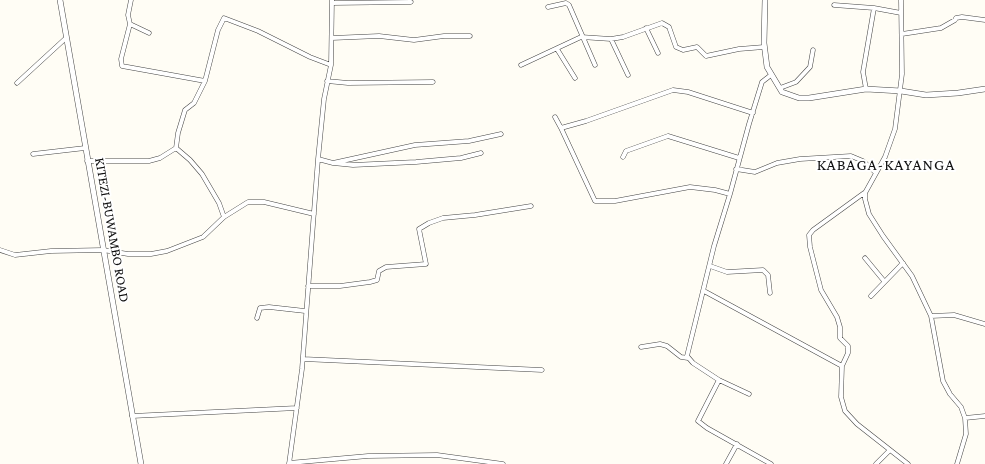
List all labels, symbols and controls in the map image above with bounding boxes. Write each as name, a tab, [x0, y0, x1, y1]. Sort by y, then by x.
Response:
district label: KABAGA-KAYANGA	[817, 155, 955, 175]
street label: KITEZI-BUWAMBO ROAD	[91, 156, 133, 304]

